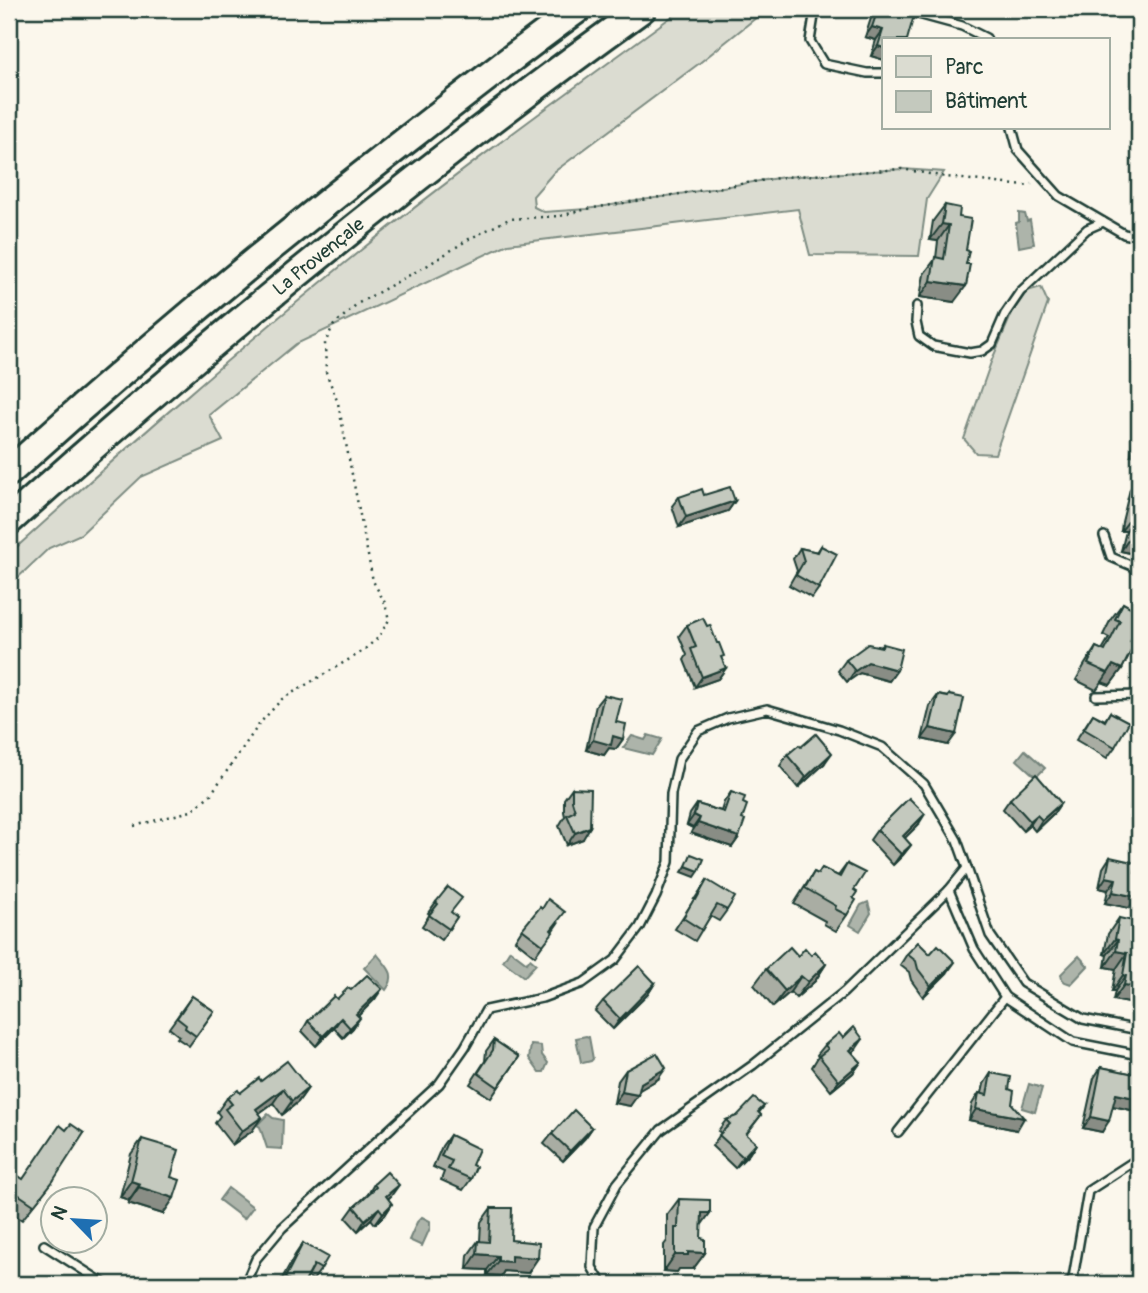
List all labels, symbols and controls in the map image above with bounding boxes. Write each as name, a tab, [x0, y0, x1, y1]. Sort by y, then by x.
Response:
legend	[882, 38, 1110, 130]
text: Parc	[945, 54, 984, 81]
text: Bâtiment	[945, 88, 1028, 115]
street label: La Provençale	[268, 212, 370, 301]
north arrow	[38, 1184, 108, 1254]
text: N	[46, 1202, 73, 1224]

